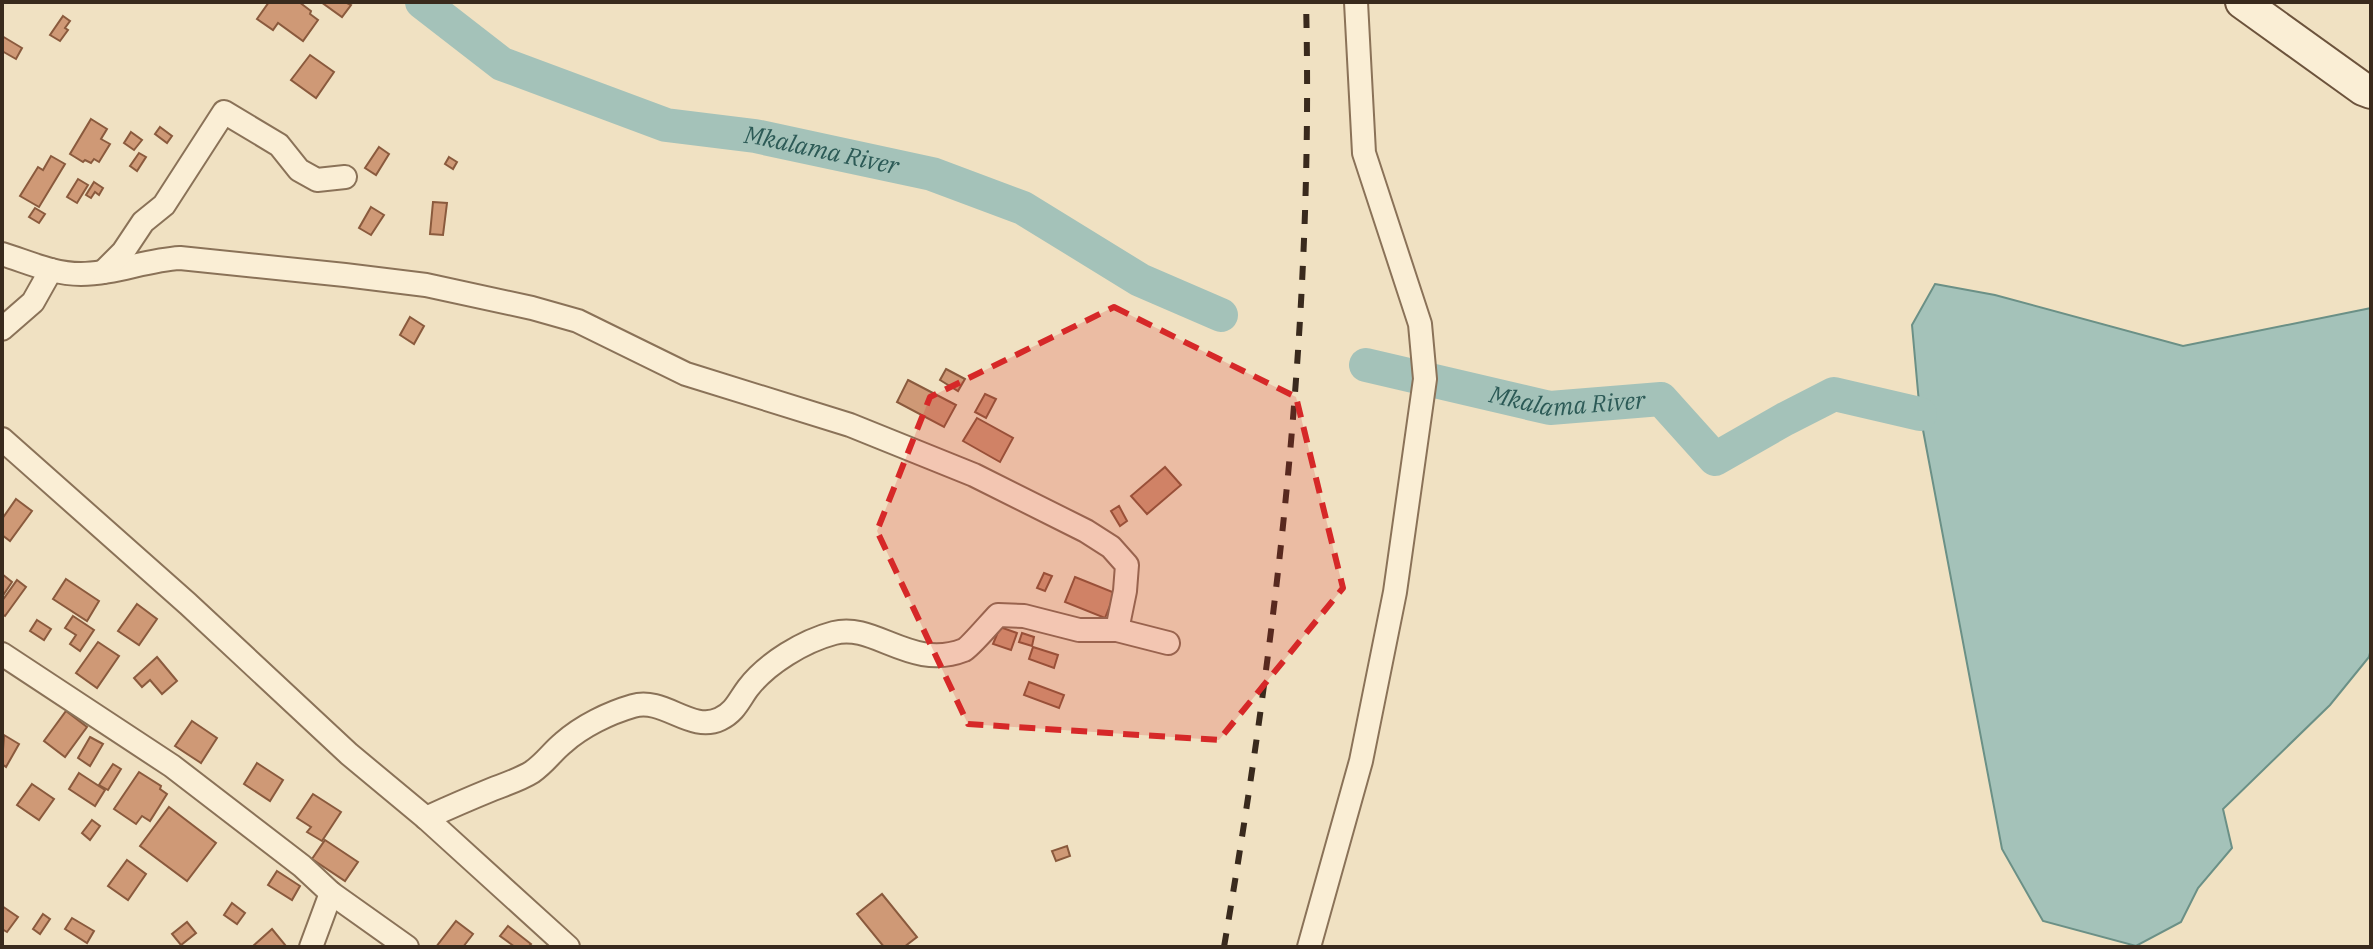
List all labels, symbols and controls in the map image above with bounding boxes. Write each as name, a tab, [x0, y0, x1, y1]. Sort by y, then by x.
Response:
water label: Mkalama River	[742, 118, 904, 182]
water label: Mkalama River	[1486, 377, 1648, 423]

